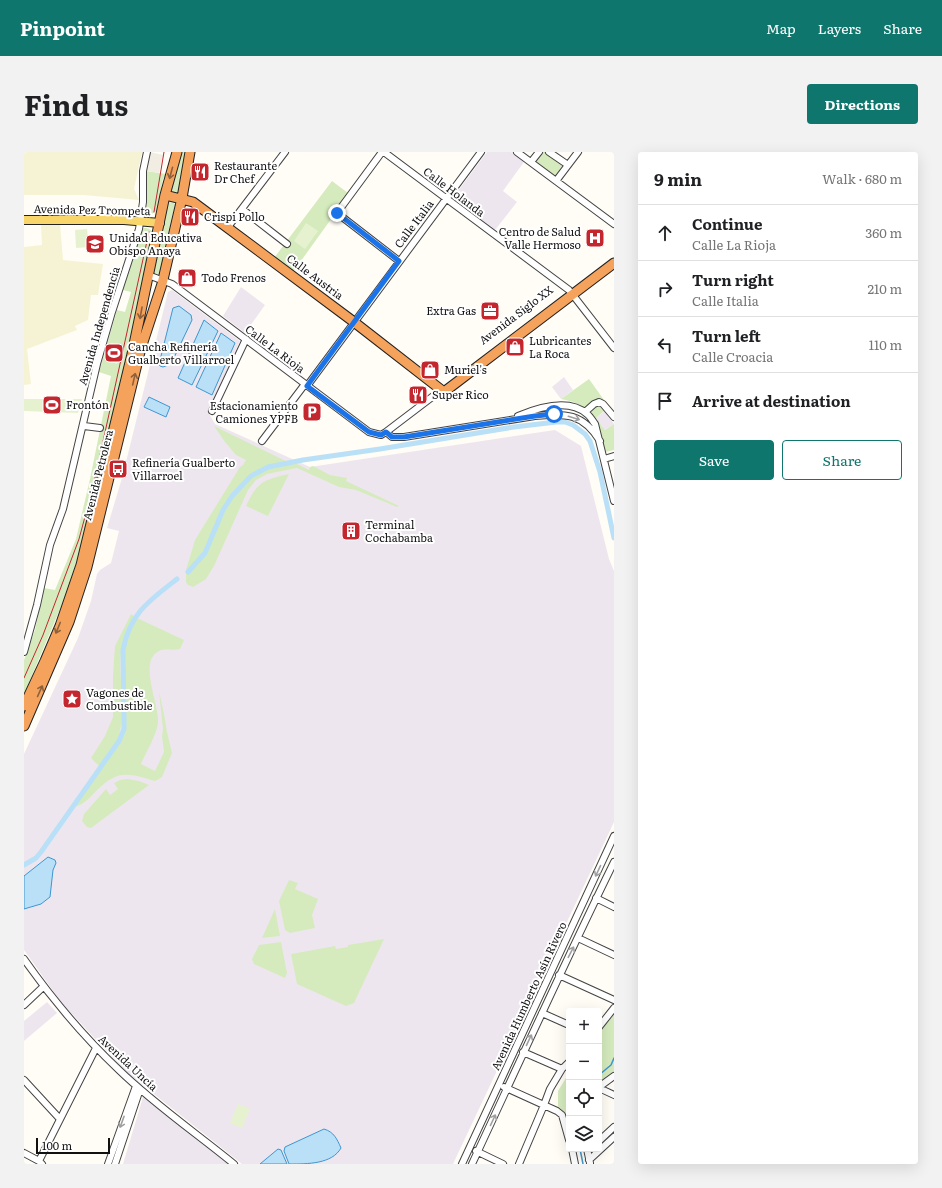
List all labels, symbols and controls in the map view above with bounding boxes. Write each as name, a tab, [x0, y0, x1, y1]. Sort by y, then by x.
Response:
text: Pinpoint	[20, 14, 105, 42]
text: Map	[766, 18, 796, 38]
text: Layers	[818, 18, 861, 38]
text: Share	[883, 18, 922, 38]
text: Find us	[24, 83, 128, 125]
button: Directions	[807, 84, 918, 124]
place label: Restaurante Dr Chef	[214, 157, 277, 186]
restaurant icon: Restaurante Dr Chef	[189, 161, 211, 183]
street label: Calle Holanda	[420, 163, 489, 220]
text: 9 min	[654, 166, 702, 191]
one-way arrow	[167, 167, 174, 180]
text: Walk · 680 m	[822, 169, 902, 188]
street label: Calle Italia	[390, 196, 437, 251]
street label: Avenida Pez Trompeta	[33, 200, 151, 218]
route end	[328, 204, 346, 222]
restaurant icon: Crispi Pollo	[179, 206, 201, 228]
place label: Crispi Pollo	[204, 208, 265, 224]
text: Continue	[692, 212, 762, 235]
icon: ahead	[654, 222, 676, 244]
place label: Centro de Salud Valle Hermoso	[499, 223, 581, 252]
text: 360 m	[865, 223, 902, 242]
hospital icon: Centro de Salud Valle Hermoso	[584, 227, 606, 249]
place label: Unidad Educativa Obispo Anaya	[109, 229, 202, 258]
school or university icon: Unidad Educativa Obispo Anaya	[84, 233, 106, 255]
text: Calle La Rioja	[692, 235, 776, 254]
street label: Calle Austria	[284, 250, 347, 303]
street label: Avenida Independencia	[73, 264, 123, 387]
shop icon: Todo Frenos	[176, 267, 198, 289]
text: Turn right	[692, 268, 774, 291]
place label: Todo Frenos	[201, 269, 266, 285]
icon: right	[654, 278, 676, 300]
text: 210 m	[867, 279, 902, 298]
street label: Avenida Siglo XX	[475, 281, 556, 347]
text: Calle Italia	[692, 291, 759, 310]
office icon: Extra Gas	[479, 300, 501, 322]
place label: Extra Gas	[426, 302, 476, 318]
one-way arrow	[137, 306, 145, 319]
street label: Calle La Rioja	[242, 320, 309, 376]
text: Turn left	[692, 324, 761, 347]
place label: Lubricantes La Roca	[529, 332, 591, 361]
icon: left	[654, 334, 676, 356]
text: 110 m	[869, 335, 902, 354]
shop icon: Lubricantes La Roca	[504, 336, 526, 358]
place label: Cancha Refinería Gualberto Villarroel	[128, 338, 234, 367]
sports icon: Cancha Refinería Gualberto Villarroel	[103, 342, 125, 364]
text: Calle Croacia	[692, 347, 773, 366]
shop icon: Muriel's	[419, 359, 441, 381]
place label: Muriel's	[444, 361, 487, 377]
one-way arrow	[131, 373, 138, 386]
restaurant icon: Super Rico	[407, 384, 429, 406]
place label: Super Rico	[432, 386, 489, 402]
text: Arrive at destination	[692, 389, 851, 412]
icon: arrive	[654, 390, 676, 412]
sports icon: Frontón	[41, 394, 63, 416]
place label: Frontón	[66, 396, 109, 412]
place label: Estacionamiento Camiones YPFB	[210, 397, 298, 426]
parking icon: Estacionamiento Camiones YPFB	[301, 401, 323, 423]
route start	[545, 405, 563, 423]
one-way arrow	[567, 415, 580, 422]
street label: Avenida Petrolera	[78, 428, 116, 522]
button: Save	[654, 440, 774, 480]
button: Share	[782, 440, 902, 480]
place label: Refinería Gualberto Villarroel	[132, 454, 235, 483]
bus stop icon: Refinería Gualberto Villarroel	[107, 458, 129, 480]
place label: Terminal Cochabamba	[365, 516, 433, 545]
building icon: Terminal Cochabamba	[340, 520, 362, 542]
one-way arrow	[54, 622, 62, 634]
place label: Vagones de Combustible	[86, 684, 153, 713]
one-way arrow	[37, 685, 44, 697]
place icon: Vagones de Combustible	[61, 688, 83, 710]
one-way arrow	[594, 865, 601, 877]
street label: Avenida Humberto Asín Rivero	[487, 919, 570, 1073]
one-way arrow	[568, 947, 575, 959]
map controls	[566, 1008, 602, 1152]
button: +	[566, 1008, 602, 1044]
street label: Avenida Uncía	[96, 1031, 162, 1094]
one-way arrow	[526, 1034, 533, 1046]
button: −	[566, 1044, 602, 1080]
button: locate	[566, 1080, 602, 1116]
one-way arrow	[490, 1114, 497, 1126]
one-way arrow	[118, 1116, 126, 1128]
button: layers	[566, 1116, 602, 1152]
scale bar	[36, 1136, 110, 1155]
text: 100 m	[42, 1137, 72, 1153]

